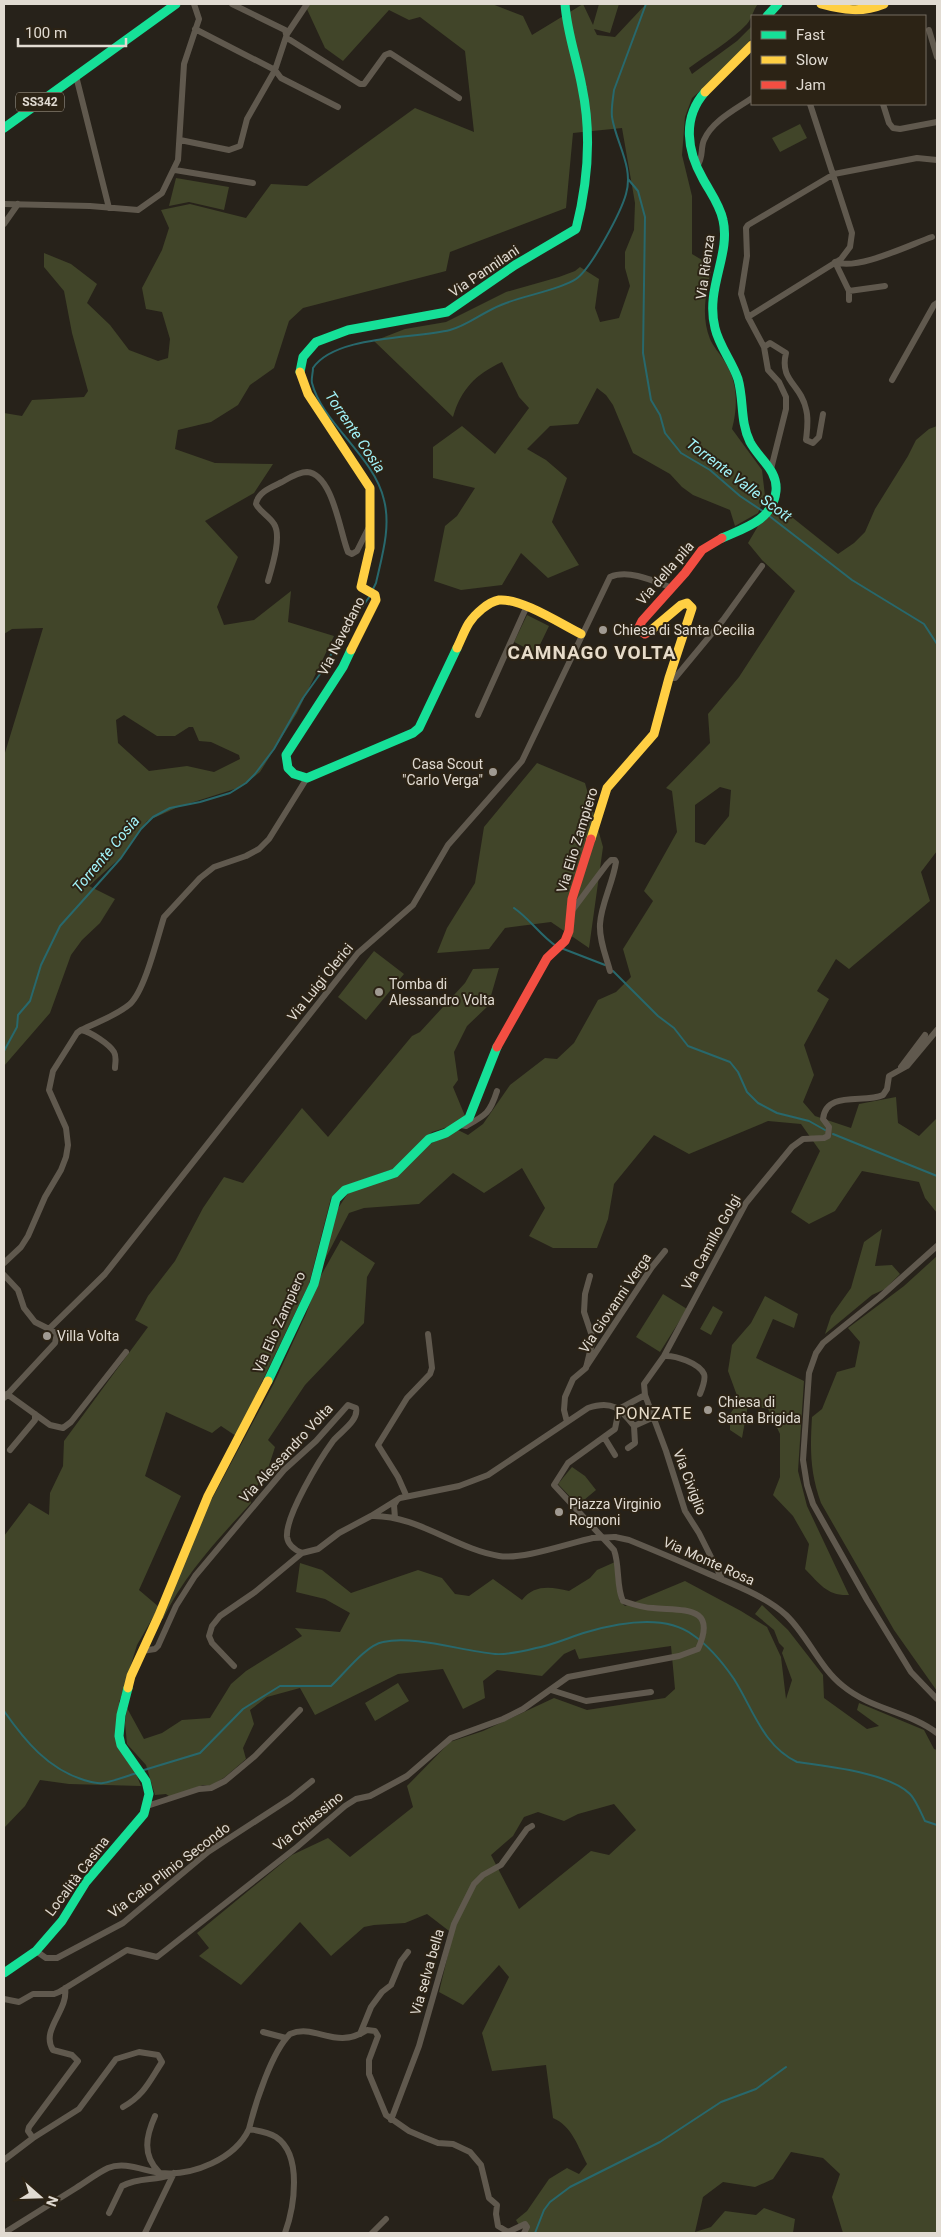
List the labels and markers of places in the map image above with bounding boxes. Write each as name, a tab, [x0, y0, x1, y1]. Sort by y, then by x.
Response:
place label: Chiesa di Santa Cecilia	[613, 622, 755, 638]
marker: Chiesa di Santa Cecilia	[597, 624, 609, 636]
place label: Casa Scout "Carlo Verga"	[402, 756, 483, 788]
marker: Casa Scout "Carlo Verga"	[487, 766, 499, 778]
place label: Tomba di Alessandro Volta	[389, 976, 495, 1008]
marker: Tomba di Alessandro Volta	[373, 986, 385, 998]
place label: Villa Volta	[57, 1328, 119, 1344]
marker: Villa Volta	[41, 1330, 53, 1342]
place label: Chiesa di Santa Brigida	[718, 1394, 801, 1426]
marker: Chiesa di Santa Brigida	[702, 1404, 714, 1416]
place label: Piazza Virginio Rognoni	[569, 1496, 661, 1528]
marker: Piazza Virginio Rognoni	[553, 1506, 565, 1518]

